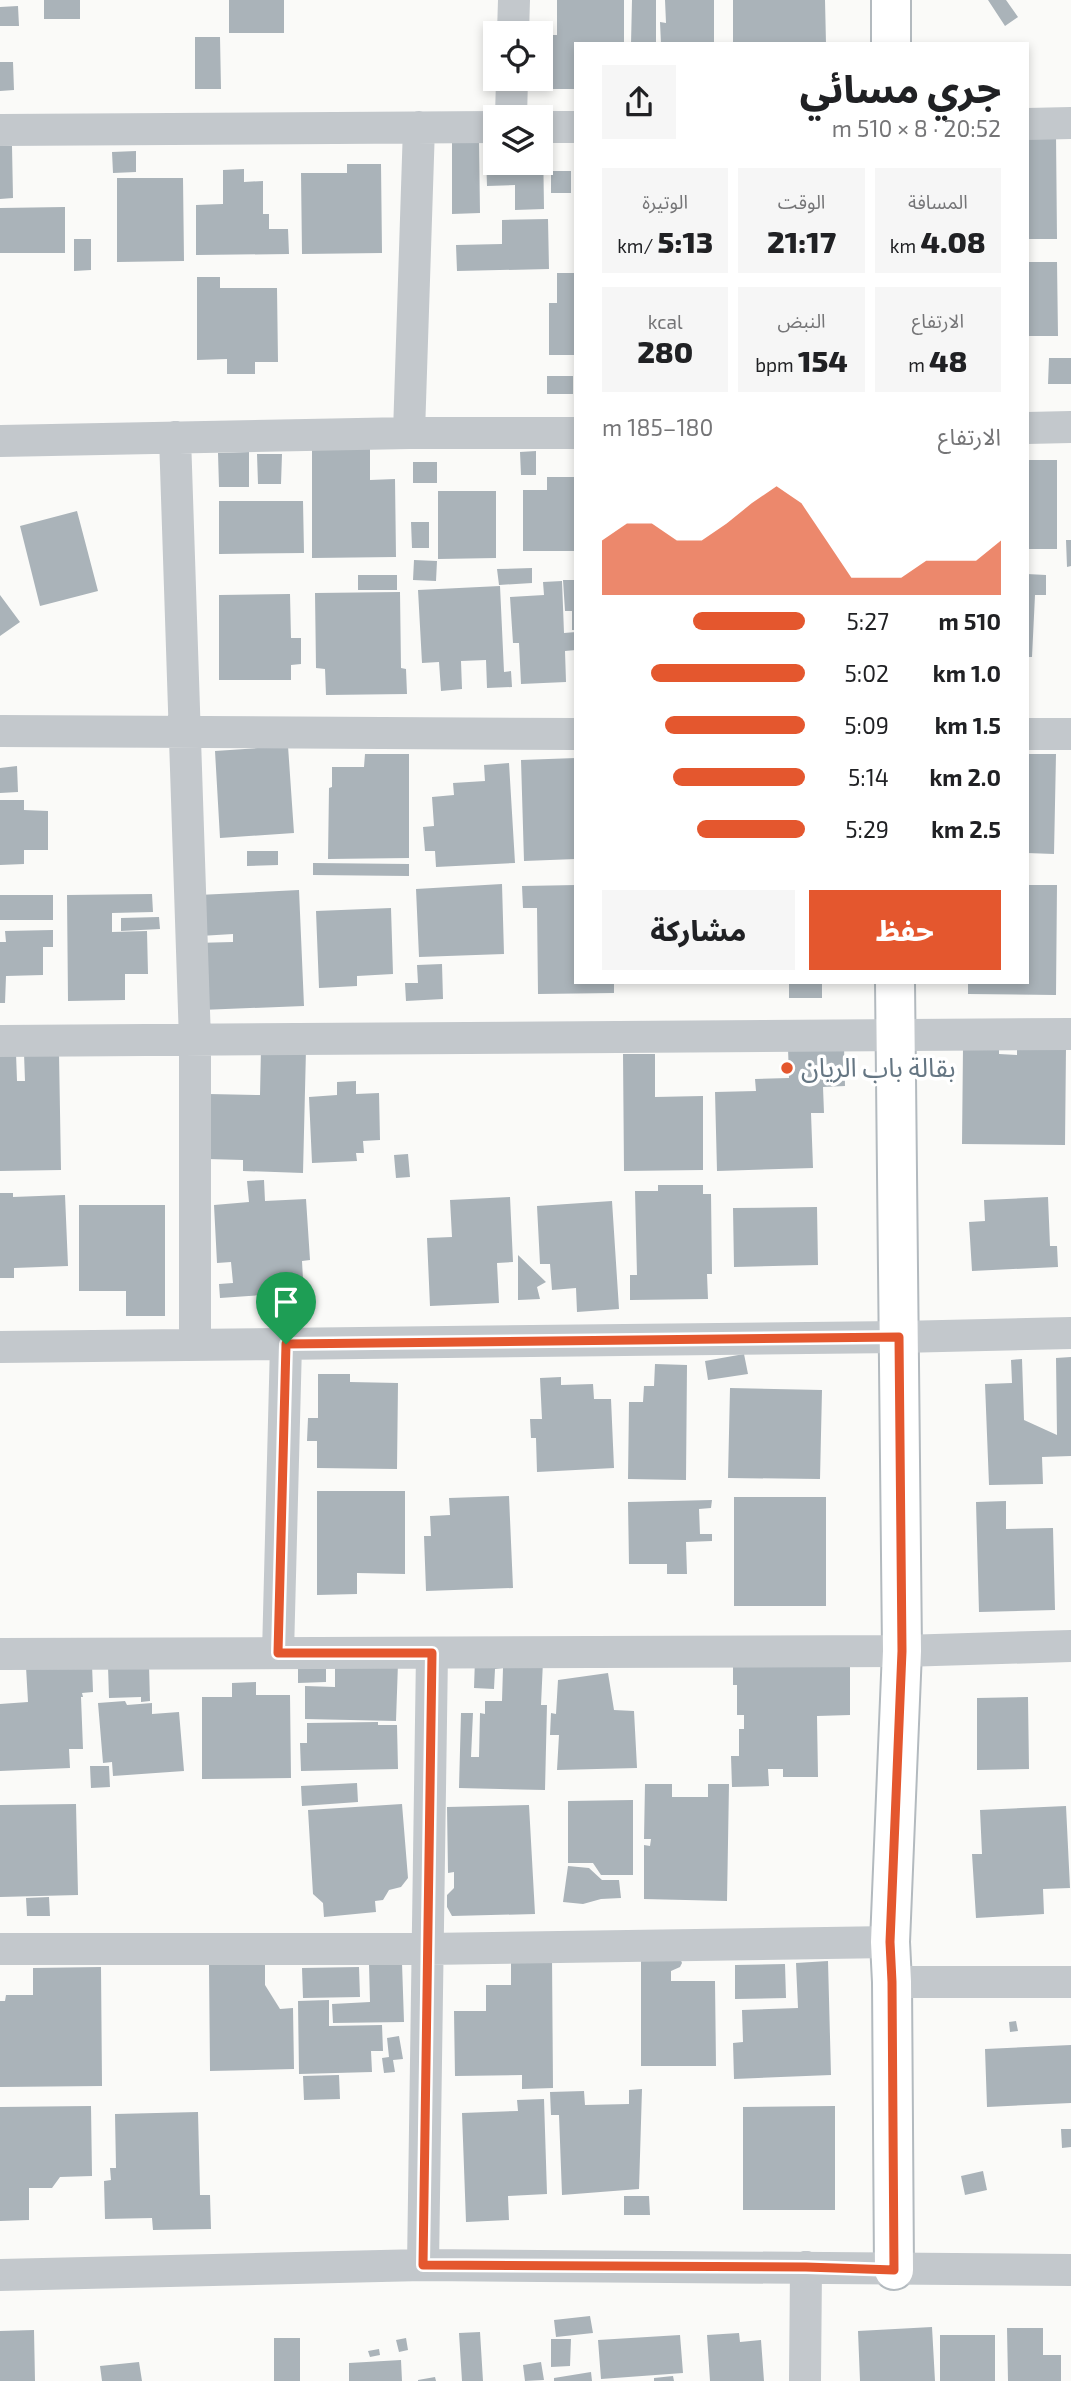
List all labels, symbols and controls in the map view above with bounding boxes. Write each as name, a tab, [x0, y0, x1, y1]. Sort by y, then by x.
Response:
map controls	[483, 21, 553, 175]
button: locate	[483, 21, 553, 91]
button: share	[602, 65, 676, 139]
text: جري مسائي	[800, 65, 1001, 111]
button: layers	[483, 105, 553, 175]
text: 20:52 · 8 × 510 m	[832, 114, 1001, 142]
text: الوتيرة	[642, 190, 688, 213]
text: الوقت	[778, 190, 825, 213]
text: المسافة	[908, 190, 968, 213]
text: 5:13	[658, 223, 713, 259]
text: 21:17	[767, 223, 836, 259]
text: 4.08	[920, 223, 986, 259]
text: /km	[617, 234, 658, 257]
text: km	[890, 234, 920, 257]
text: النبض	[777, 309, 826, 332]
text: الارتفاع	[912, 309, 964, 332]
text: kcal	[648, 310, 683, 333]
text: 280	[637, 333, 693, 369]
text: 154	[798, 342, 848, 378]
text: 48	[929, 342, 968, 378]
text: bpm	[755, 353, 798, 376]
text: m	[908, 353, 929, 376]
text: 180–185 m	[602, 413, 713, 441]
text: الارتفاع	[938, 422, 1001, 450]
text: 5:27	[847, 607, 889, 635]
text: 510 m	[939, 607, 1001, 635]
text: 5:02	[844, 659, 889, 687]
text: 1.0 km	[933, 659, 1001, 687]
text: 5:09	[844, 711, 889, 739]
text: 1.5 km	[935, 711, 1001, 739]
text: 5:14	[848, 763, 889, 791]
text: 2.0 km	[929, 763, 1001, 791]
text: 5:29	[845, 815, 889, 843]
text: 2.5 km	[931, 815, 1001, 843]
button: مشاركة	[602, 890, 795, 970]
button: حفظ	[809, 890, 1001, 970]
place label: بقالة باب الريان	[801, 1051, 955, 1083]
marker: بقالة باب الريان	[779, 1060, 795, 1076]
pin	[256, 1272, 316, 1344]
icon: arrive	[267, 1283, 305, 1321]

